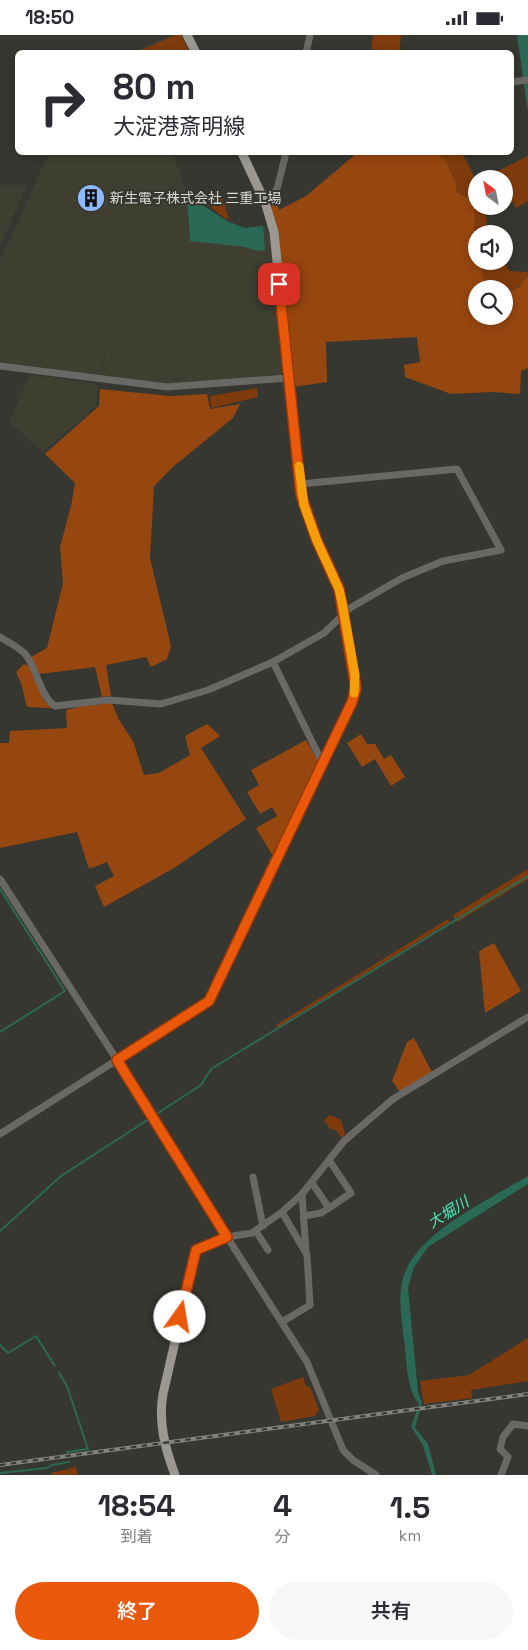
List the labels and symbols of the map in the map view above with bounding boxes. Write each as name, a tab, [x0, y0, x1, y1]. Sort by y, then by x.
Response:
north arrow	[468, 170, 512, 215]
building icon: 新生電子株式会社 三重工場	[76, 183, 106, 213]
place label: 新生電子株式会社 三重工場	[110, 189, 282, 207]
pin	[258, 263, 300, 305]
water label: 大堀川	[424, 1191, 474, 1232]
position arrow	[153, 1290, 205, 1342]

